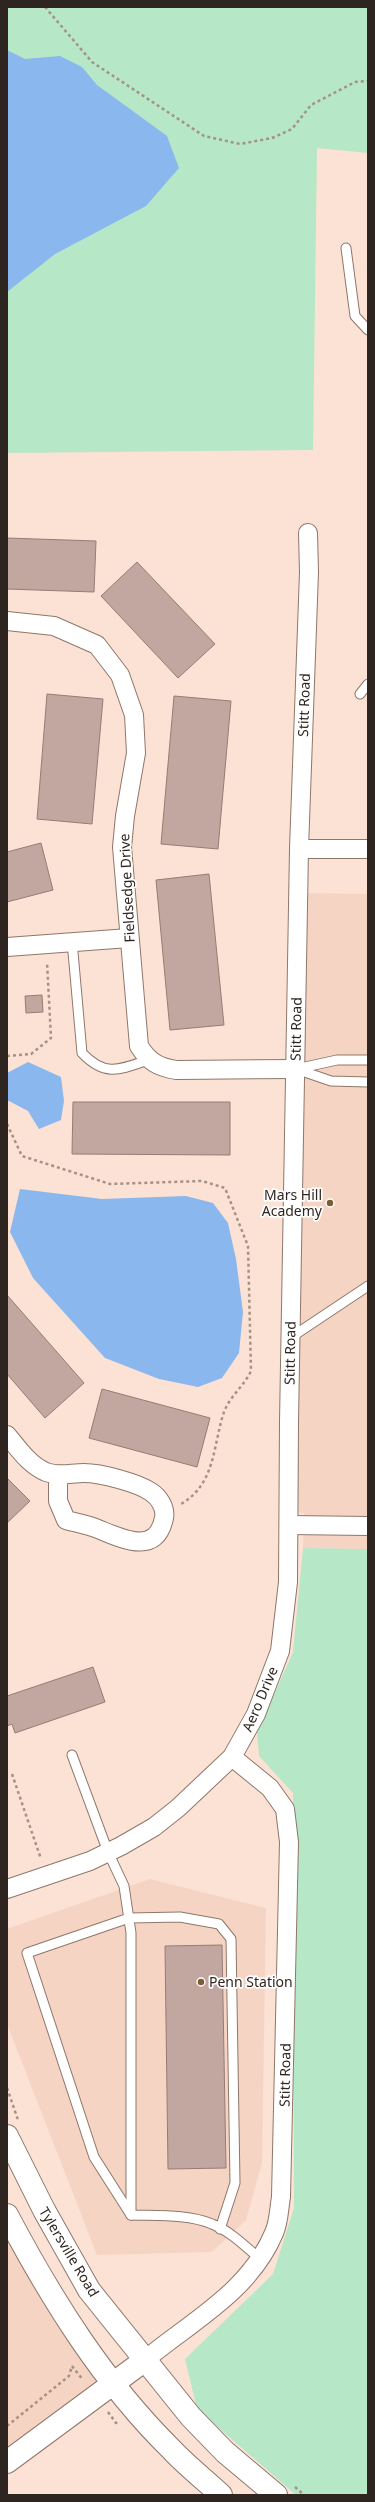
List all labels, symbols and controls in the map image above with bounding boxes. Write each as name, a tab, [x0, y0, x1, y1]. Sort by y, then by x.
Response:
street label: Stitt Road	[293, 673, 314, 737]
street label: Fieldsedge Drive	[114, 833, 139, 943]
street label: Stitt Road	[285, 997, 306, 1061]
place label: Mars Hill Academy	[262, 1185, 323, 1220]
marker: Mars Hill Academy	[325, 1198, 335, 1208]
street label: Stitt Road	[279, 1321, 300, 1385]
street label: Aero Drive	[237, 1663, 282, 1734]
place label: Penn Station	[209, 1972, 293, 1991]
marker: Penn Station	[196, 1977, 206, 1987]
street label: Stitt Road	[274, 2043, 295, 2107]
street label: Tylersville Road	[35, 2203, 104, 2300]

